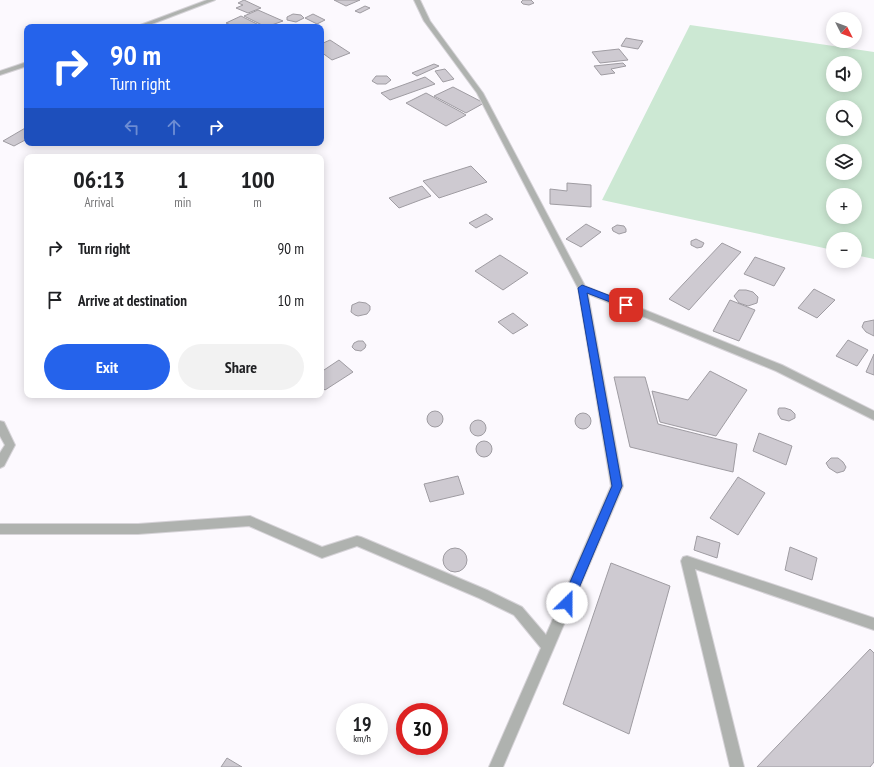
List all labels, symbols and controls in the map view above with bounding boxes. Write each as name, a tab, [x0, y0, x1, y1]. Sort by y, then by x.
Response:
north arrow	[826, 12, 862, 48]
map controls	[826, 12, 862, 268]
text: 90 m	[110, 36, 161, 73]
icon: right	[44, 40, 96, 92]
button: sound	[826, 56, 862, 92]
text: Turn right	[110, 72, 170, 95]
button: search	[826, 100, 862, 136]
icon: left	[121, 116, 143, 138]
icon: ahead	[163, 116, 185, 138]
icon: right	[205, 116, 227, 138]
button: layers	[826, 144, 862, 180]
text: 06:13	[73, 164, 125, 195]
text: 1	[177, 164, 188, 195]
text: 100	[240, 164, 275, 195]
button: +	[826, 188, 862, 224]
text: Arrival	[84, 194, 114, 211]
text: min	[174, 194, 191, 211]
text: m	[253, 194, 262, 211]
button: −	[826, 232, 862, 268]
icon: right	[44, 237, 66, 259]
text: Turn right	[78, 239, 130, 258]
text: 90 m	[278, 239, 304, 258]
pin	[609, 288, 643, 322]
icon: arrive	[44, 289, 66, 311]
text: Arrive at destination	[78, 291, 187, 310]
text: 10 m	[278, 291, 304, 310]
icon: arrive	[615, 294, 637, 316]
button: Exit	[44, 344, 170, 390]
button: Share	[178, 344, 304, 390]
position arrow	[546, 582, 588, 624]
speed limit sign: 30	[396, 703, 448, 755]
text: 19	[352, 711, 372, 737]
text: km/h	[353, 732, 371, 745]

